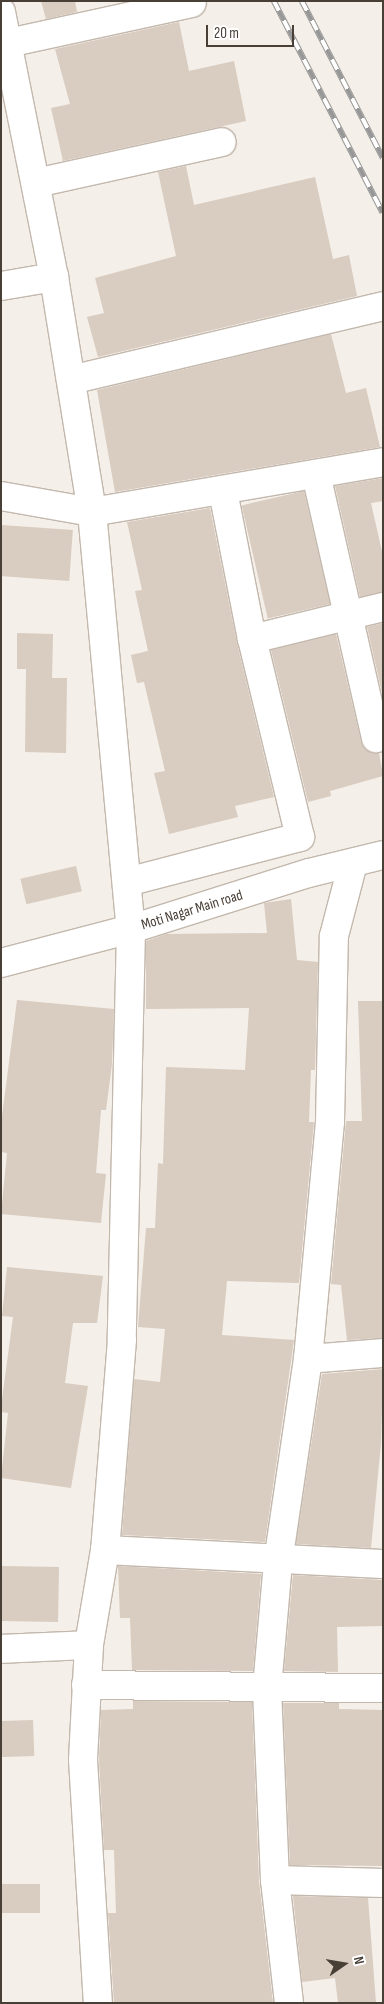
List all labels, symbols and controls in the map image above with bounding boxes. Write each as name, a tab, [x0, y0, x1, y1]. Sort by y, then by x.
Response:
scale bar	[209, 15, 296, 47]
text: 20 m	[214, 24, 239, 43]
street label: Moti Nagar Main road	[139, 886, 245, 934]
north arrow	[319, 1939, 369, 1989]
text: N	[350, 1955, 368, 1966]

